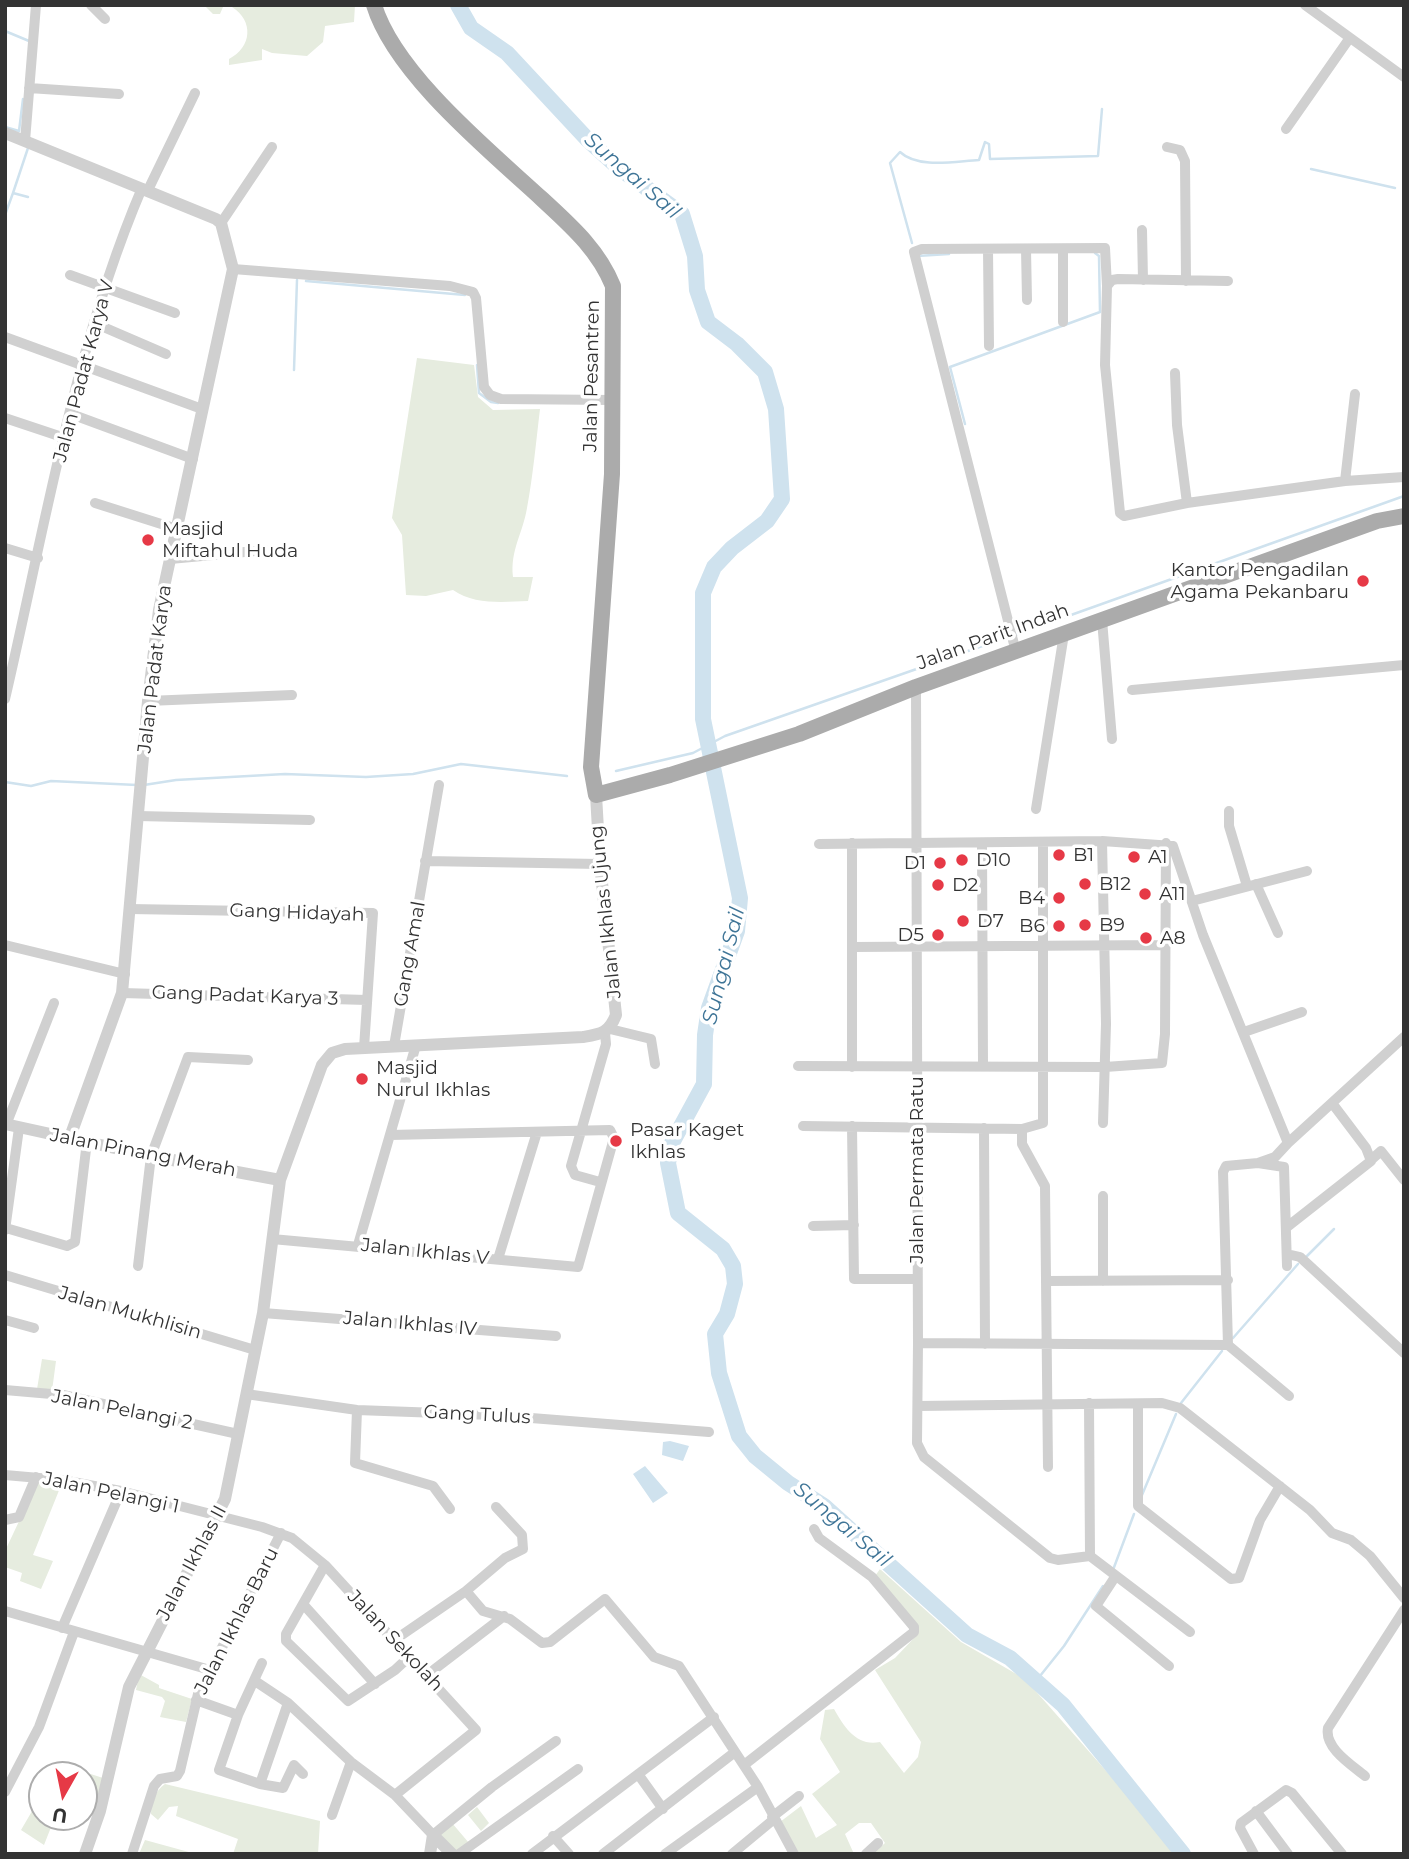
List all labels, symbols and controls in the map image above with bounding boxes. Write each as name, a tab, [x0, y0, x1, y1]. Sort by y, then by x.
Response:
water label: Sungai Sail	[579, 127, 685, 225]
street label: Jalan Padat Karya V	[49, 277, 119, 465]
street label: Jalan Pesantren	[579, 300, 605, 452]
place label: Masjid Miftahul Huda	[162, 518, 298, 562]
marker: Masjid Miftahul Huda	[140, 532, 156, 548]
place label: Kantor Pengadilan Agama Pekanbaru	[1170, 559, 1349, 603]
marker: Kantor Pengadilan Agama Pekanbaru	[1355, 573, 1371, 589]
street label: Jalan Padat Karya	[133, 584, 177, 754]
street label: Jalan Parit Indah	[914, 599, 1072, 675]
street label: Jalan Ikhlas Ujung	[586, 824, 626, 1000]
place label: B1	[1073, 844, 1094, 866]
place label: A1	[1148, 846, 1168, 868]
marker: B1	[1051, 847, 1067, 863]
place label: D10	[976, 849, 1011, 871]
marker: A1	[1126, 849, 1142, 865]
place label: D1	[904, 852, 926, 874]
marker: D10	[954, 852, 970, 868]
marker: D1	[932, 855, 948, 871]
place label: B12	[1099, 873, 1131, 895]
place label: D2	[952, 874, 978, 896]
marker: B12	[1077, 876, 1093, 892]
marker: D2	[930, 877, 946, 893]
place label: A11	[1159, 883, 1186, 905]
marker: A11	[1137, 886, 1153, 902]
place label: B4	[1018, 887, 1045, 909]
marker: B4	[1051, 890, 1067, 906]
street label: Gang Hidayah	[229, 899, 365, 927]
street label: Gang Amal	[389, 899, 431, 1009]
water label: Sungai Sail	[697, 905, 751, 1027]
place label: D7	[977, 910, 1004, 932]
marker: D7	[955, 913, 971, 929]
place label: B9	[1099, 914, 1125, 936]
place label: B6	[1019, 915, 1045, 937]
marker: B9	[1077, 917, 1093, 933]
marker: B6	[1051, 918, 1067, 934]
place label: D5	[898, 924, 924, 946]
marker: D5	[930, 927, 946, 943]
place label: A8	[1160, 927, 1186, 949]
marker: A8	[1138, 930, 1154, 946]
street label: Gang Padat Karya 3	[151, 981, 339, 1011]
place label: Masjid Nurul Ikhlas	[376, 1057, 490, 1101]
marker: Masjid Nurul Ikhlas	[354, 1071, 370, 1087]
street label: Jalan Permata Ratu	[906, 1076, 928, 1264]
place label: Pasar Kaget Ikhlas	[630, 1119, 744, 1163]
street label: Jalan Pinang Merah	[48, 1124, 238, 1182]
marker: Pasar Kaget Ikhlas	[608, 1133, 624, 1149]
street label: Jalan Ikhlas V	[360, 1234, 490, 1270]
street label: Jalan Mukhlisin	[56, 1282, 204, 1344]
street label: Jalan Ikhlas IV	[342, 1307, 478, 1341]
street label: Jalan Pelangi 2	[50, 1385, 194, 1435]
street label: Gang Tulus	[423, 1401, 531, 1429]
street label: Jalan Pelangi 1	[41, 1467, 181, 1519]
water label: Sungai Sail	[788, 1477, 896, 1573]
street label: Jalan Ikhlas II	[152, 1502, 232, 1624]
street label: Jalan Ikhlas Baru	[190, 1544, 284, 1698]
street label: Jalan Sekolah	[342, 1586, 448, 1696]
north arrow	[28, 1761, 98, 1831]
text: U	[51, 1803, 69, 1828]

